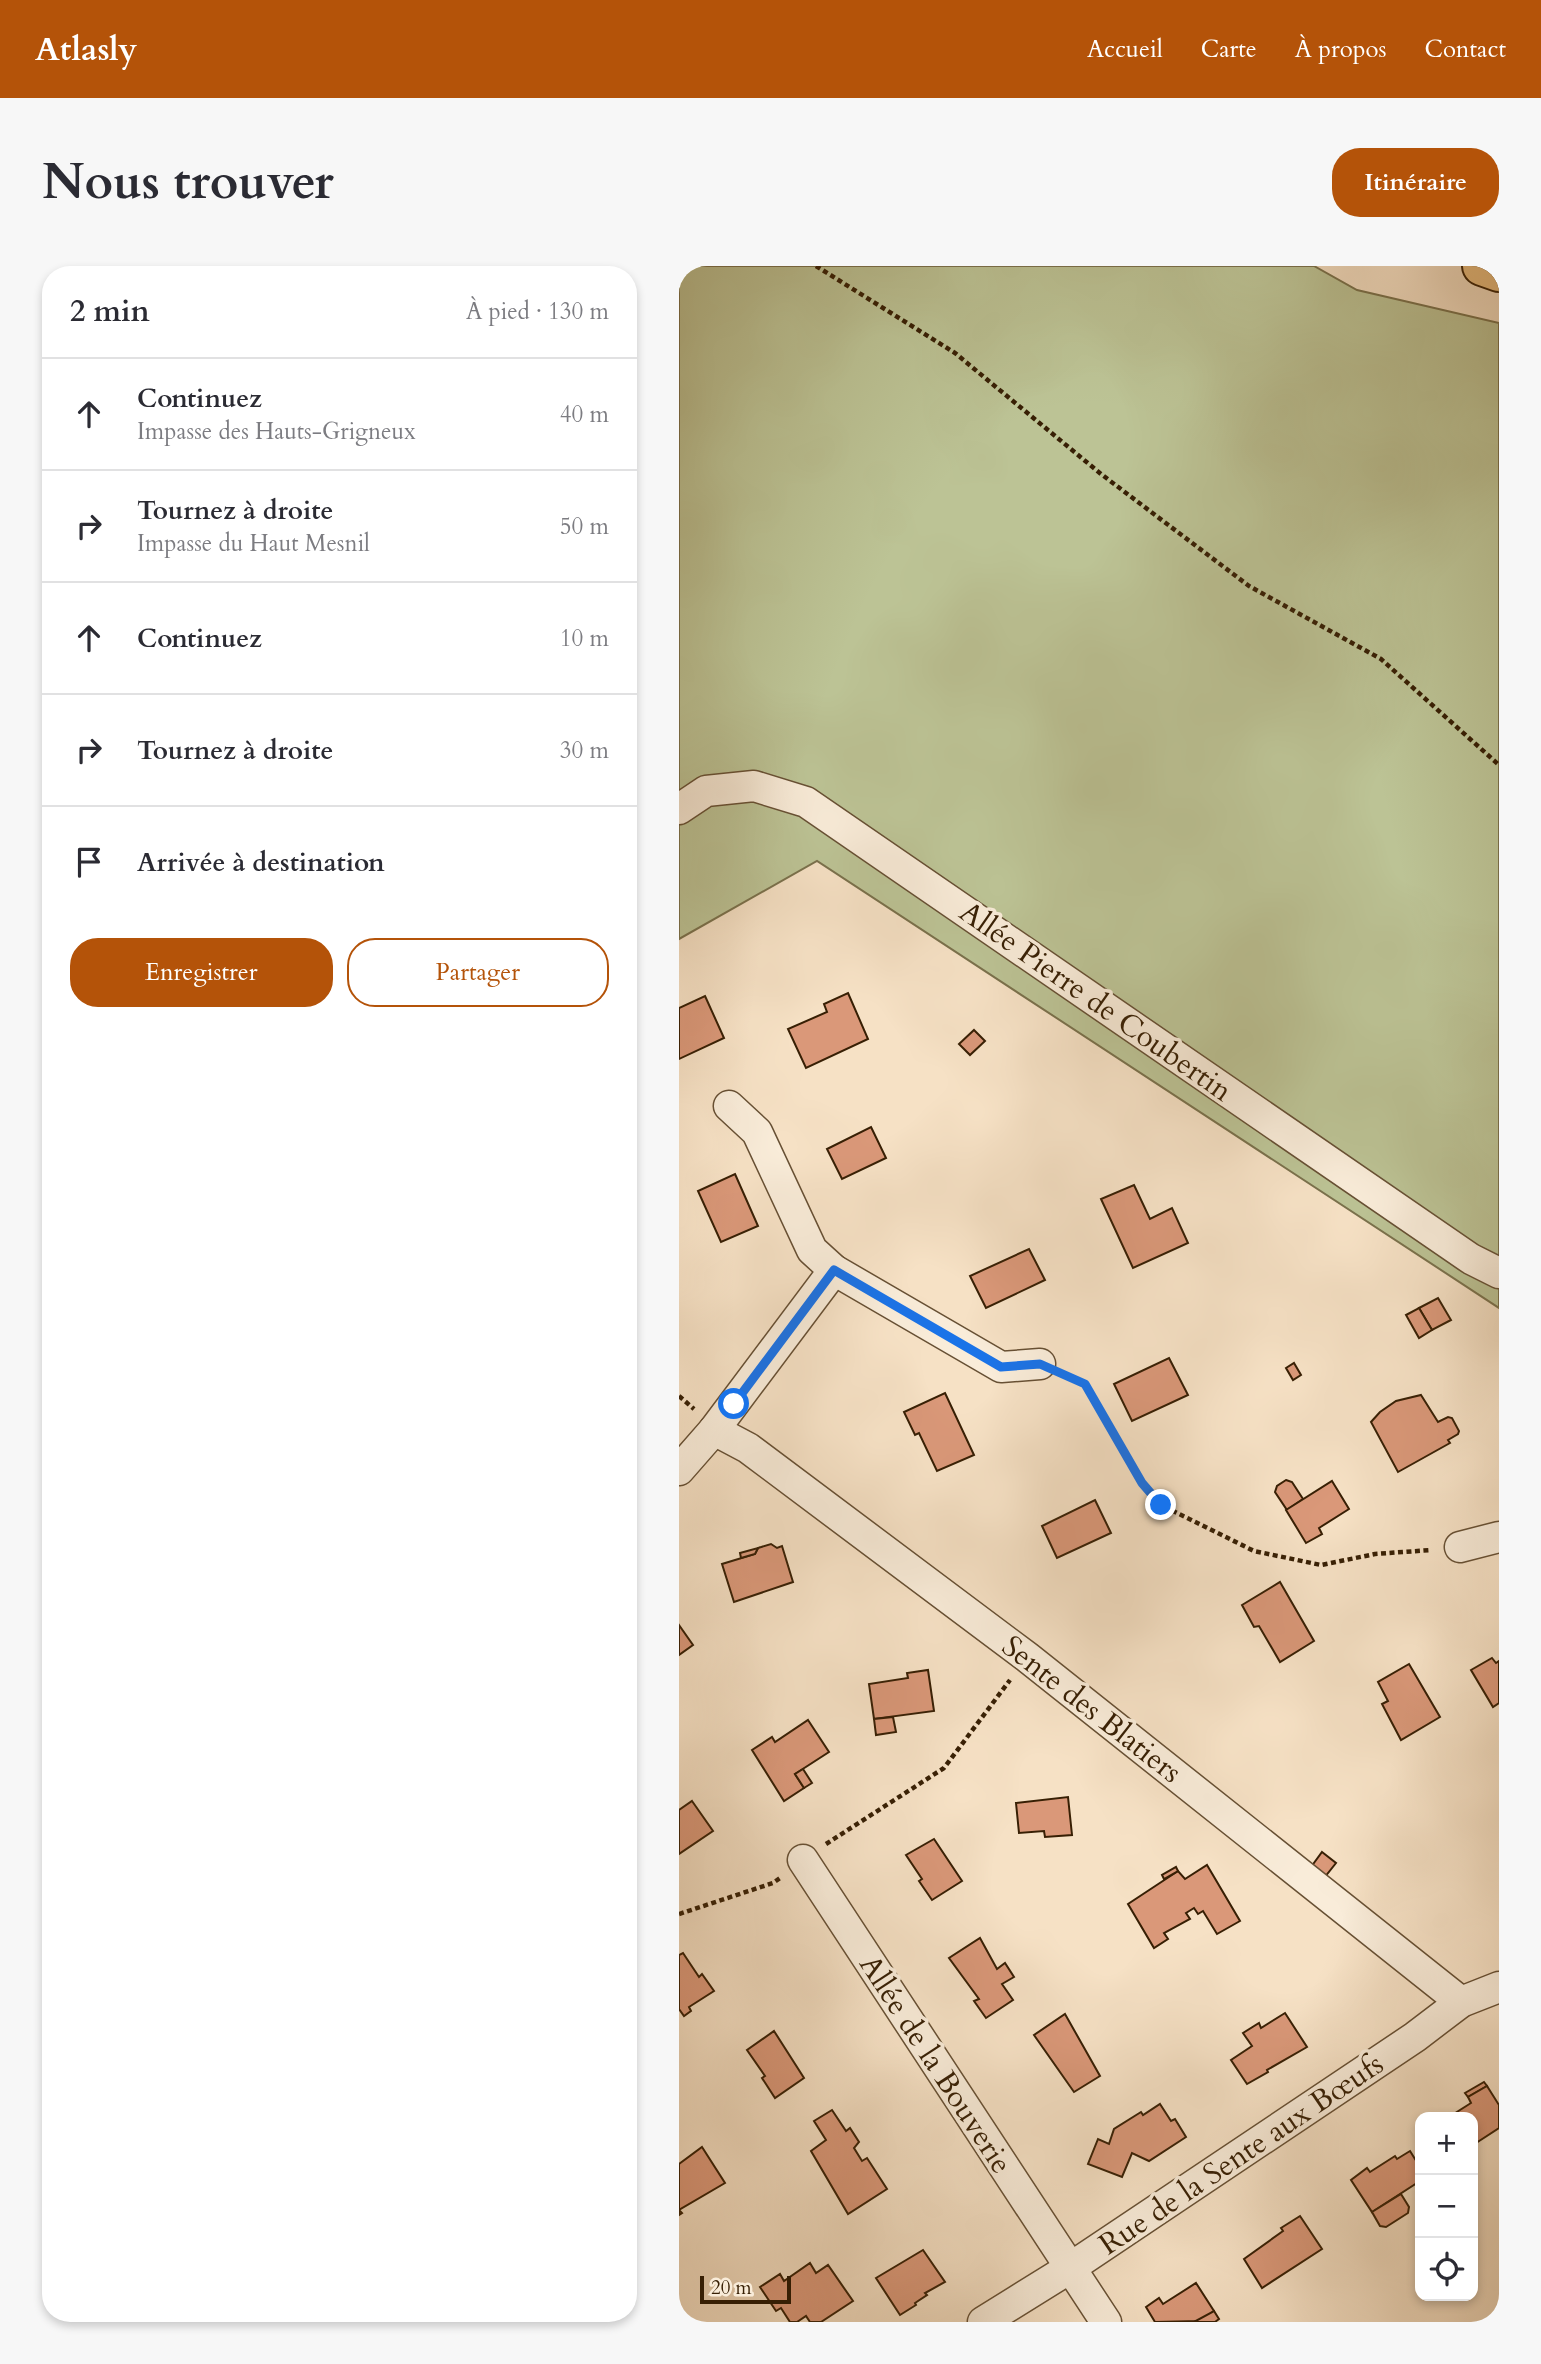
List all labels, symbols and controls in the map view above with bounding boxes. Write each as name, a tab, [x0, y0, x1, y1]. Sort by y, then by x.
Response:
text: Atlasly	[35, 27, 137, 72]
text: Accueil	[1087, 33, 1163, 66]
text: Carte	[1201, 33, 1257, 66]
text: À propos	[1295, 33, 1387, 66]
text: Contact	[1425, 33, 1506, 66]
button: Itinéraire	[1332, 148, 1499, 217]
text: Nous trouver	[42, 149, 334, 216]
text: 2 min	[70, 291, 150, 332]
text: À pied · 130 m	[466, 296, 609, 327]
text: Continuez	[137, 381, 262, 416]
icon: ahead	[70, 395, 108, 433]
text: 40 m	[560, 399, 609, 430]
text: Impasse des Hauts-Grigneux	[137, 416, 416, 447]
text: Tournez à droite	[137, 493, 333, 528]
icon: right	[70, 507, 108, 545]
text: 50 m	[560, 511, 609, 542]
text: Impasse du Haut Mesnil	[137, 528, 370, 559]
icon: ahead	[70, 619, 108, 657]
text: Continuez	[137, 621, 262, 656]
text: 10 m	[560, 623, 609, 654]
icon: right	[70, 731, 108, 769]
text: Tournez à droite	[137, 733, 333, 768]
text: 30 m	[560, 735, 609, 766]
icon: arrive	[70, 843, 108, 881]
text: Arrivée à destination	[137, 845, 385, 880]
street label: Allée Pierre de Coubertin	[951, 892, 1240, 1111]
button: Enregistrer	[70, 938, 333, 1007]
button: Partager	[347, 938, 609, 1007]
route start	[718, 1388, 749, 1419]
route end	[1145, 1489, 1176, 1520]
street label: Sente des Blatiers	[993, 1626, 1190, 1793]
street label: Allée de la Bouverie	[849, 1947, 1022, 2182]
street label: Rue de la Sente aux Bœufs	[1091, 2044, 1391, 2265]
map controls	[1415, 2112, 1478, 2301]
button: +	[1415, 2112, 1478, 2175]
button: −	[1415, 2175, 1478, 2238]
button: locate	[1415, 2238, 1478, 2301]
scale bar	[700, 2273, 791, 2305]
text: 20 m	[711, 2275, 752, 2301]

